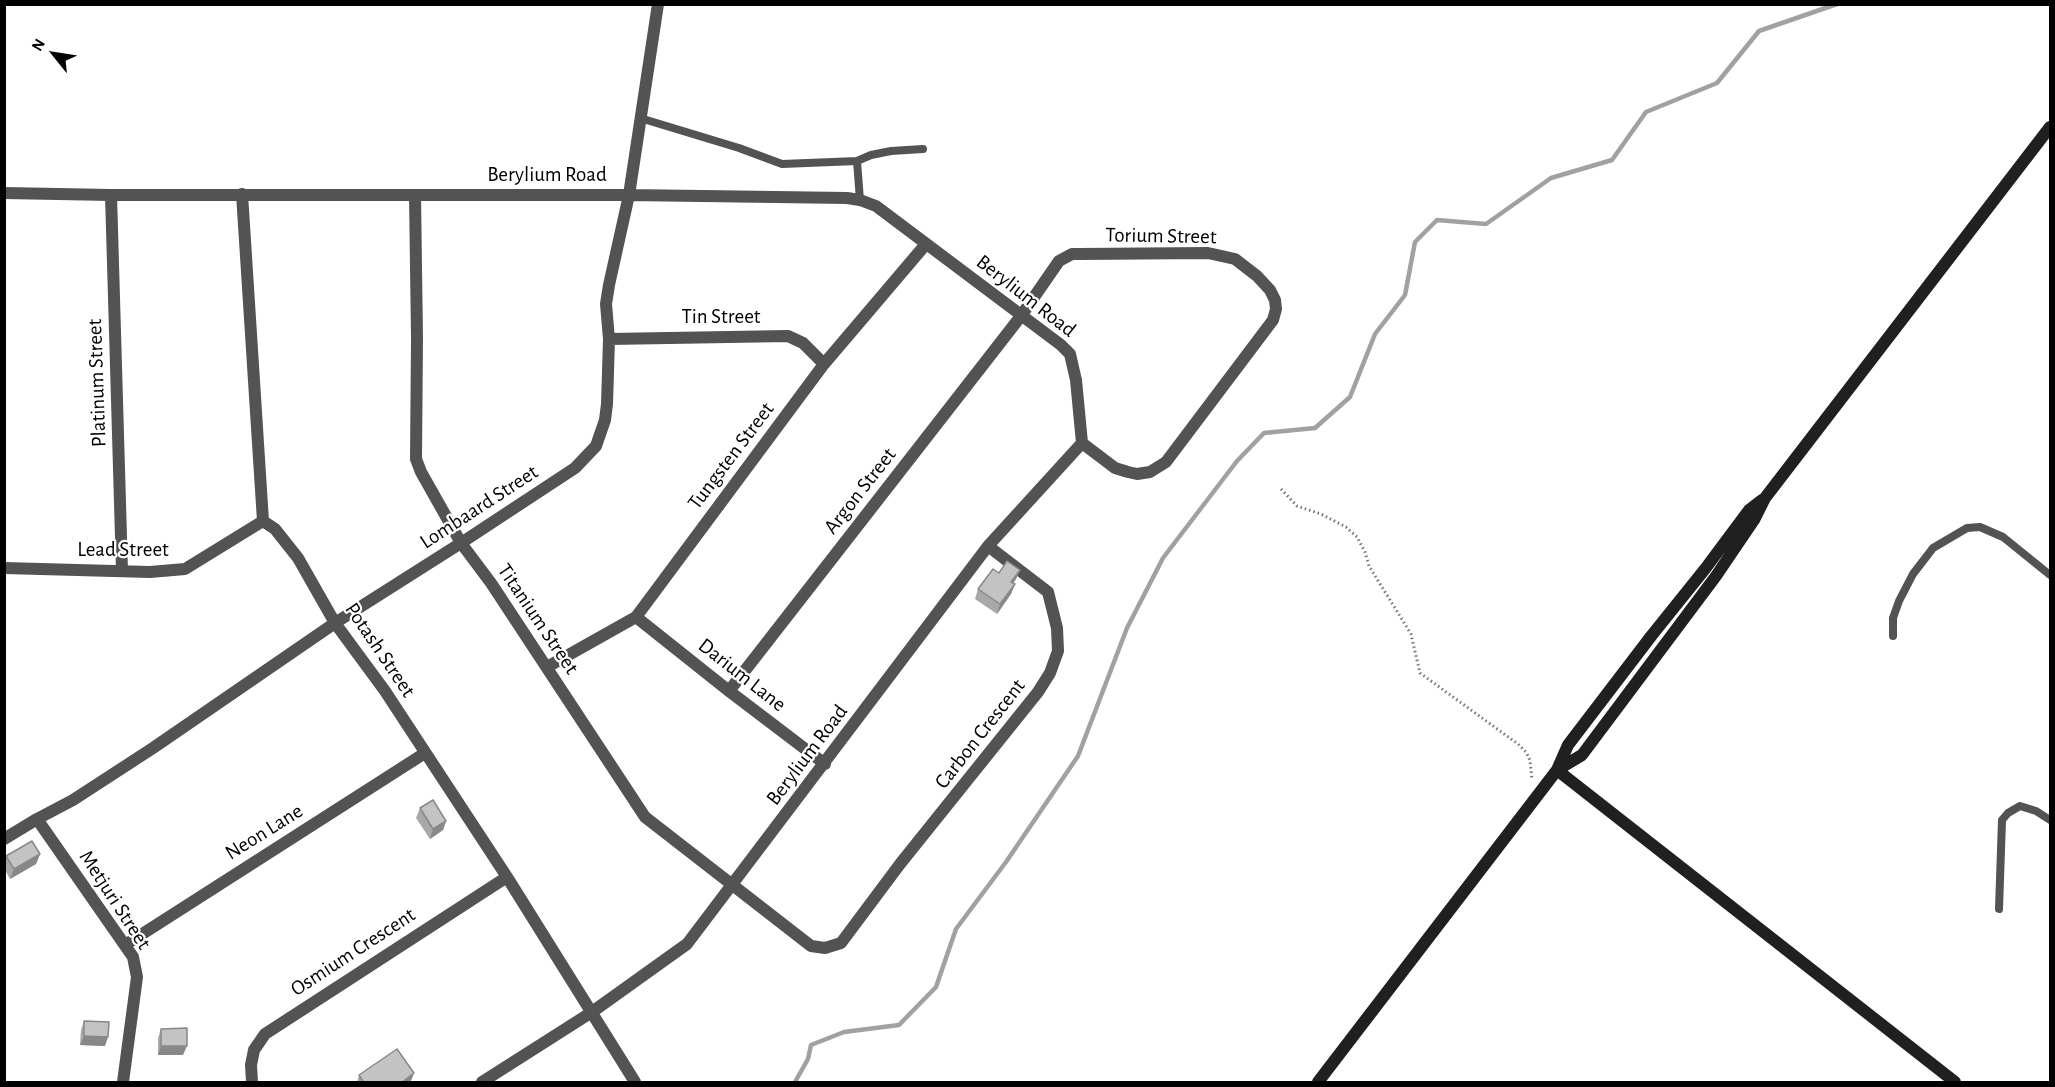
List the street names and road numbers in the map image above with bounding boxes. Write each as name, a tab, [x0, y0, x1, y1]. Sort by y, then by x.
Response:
street label: Berylium Road	[487, 162, 607, 188]
street label: Torium Street	[1105, 222, 1217, 250]
street label: Berylium Road	[971, 249, 1081, 343]
street label: Tin Street	[681, 304, 761, 330]
street label: Platinum Street	[82, 318, 112, 448]
street label: Tungsten Street	[682, 397, 780, 515]
street label: Argon Street	[818, 443, 902, 539]
street label: Lombaard Street	[415, 459, 543, 555]
street label: Lead Street	[77, 537, 169, 563]
street label: Titanium Street	[492, 559, 584, 679]
street label: Potash Street	[339, 598, 421, 702]
street label: Darium Lane	[693, 633, 791, 717]
street label: Carbon Crescent	[929, 674, 1031, 794]
street label: Berylium Road	[761, 700, 853, 810]
street label: Neon Lane	[221, 798, 307, 866]
street label: Metjuri Street	[74, 846, 156, 954]
street label: Osmium Crescent	[286, 902, 420, 1002]

